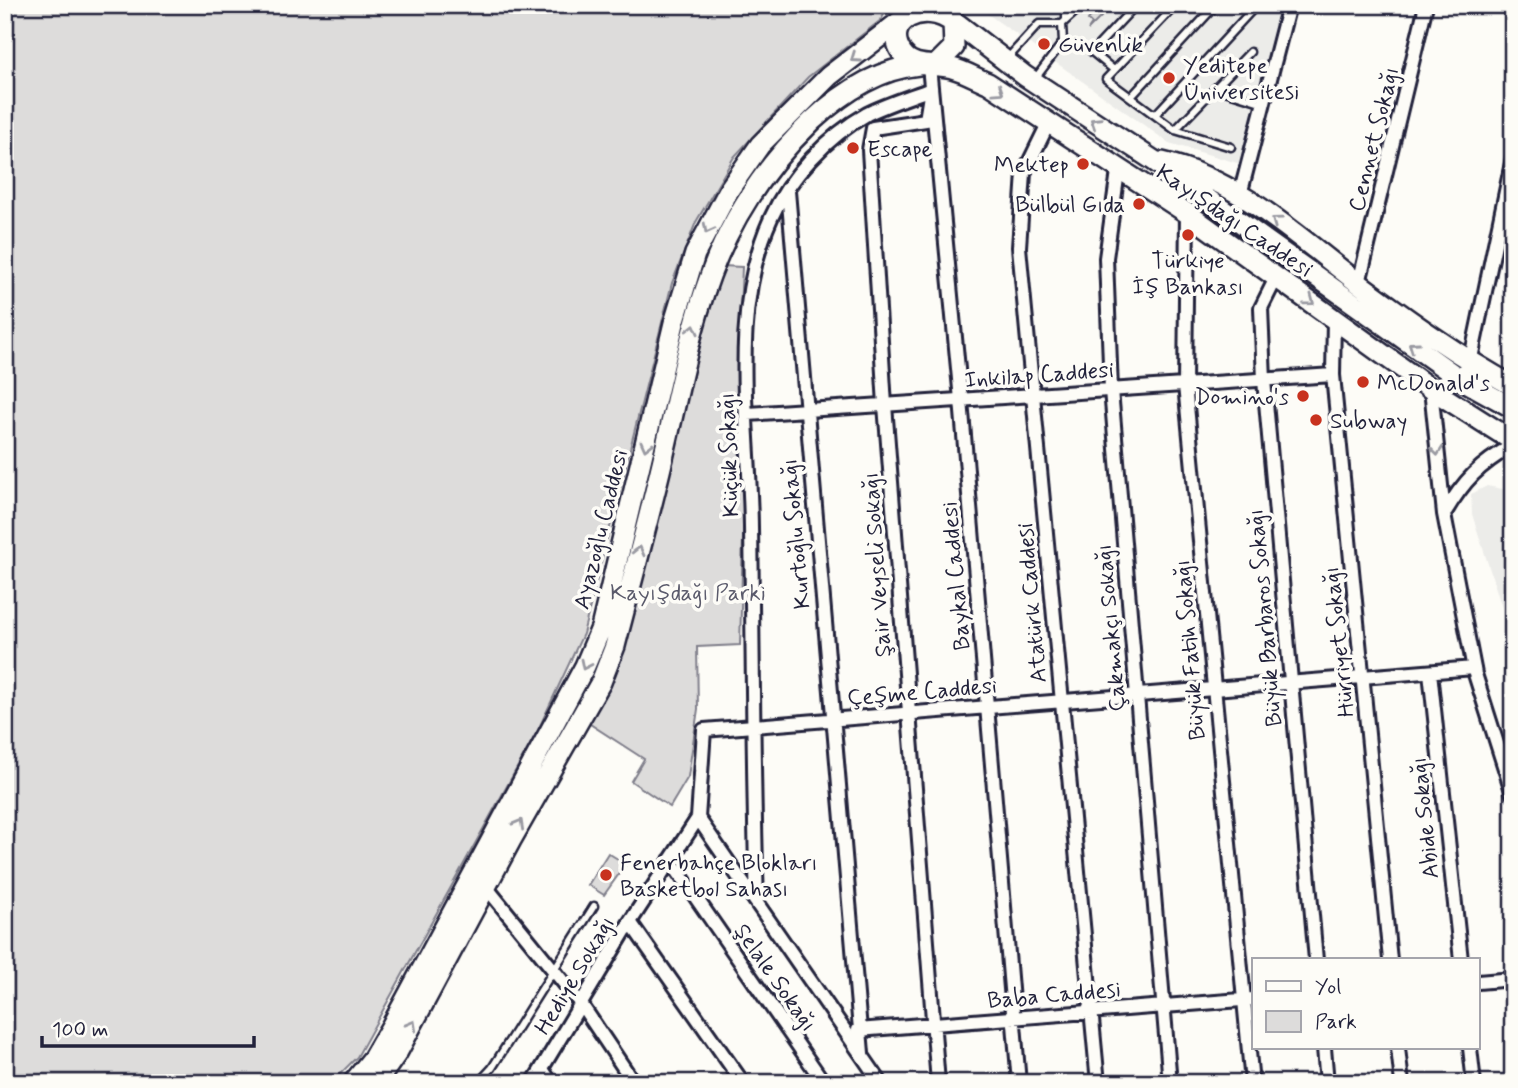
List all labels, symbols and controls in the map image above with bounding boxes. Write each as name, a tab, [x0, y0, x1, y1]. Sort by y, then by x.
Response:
place label: Güvenlik	[1058, 31, 1143, 61]
marker: Güvenlik	[1036, 36, 1052, 52]
one-way arrow	[850, 49, 863, 62]
place label: Yeditepe Üniversitesi	[1183, 52, 1299, 108]
street label: Cennet Sokağı	[1342, 64, 1407, 215]
marker: Yeditepe Üniversitesi	[1161, 70, 1177, 86]
one-way arrow	[992, 83, 1005, 96]
one-way arrow	[1090, 118, 1103, 131]
place label: Escape	[867, 135, 932, 165]
marker: Escape	[845, 140, 861, 156]
place label: Mektep	[994, 151, 1069, 181]
marker: Mektep	[1075, 156, 1091, 172]
street label: Kayışdağı Caddesi	[1150, 158, 1318, 285]
place label: Bülbül Gıda	[1015, 191, 1125, 221]
marker: Bülbül Gıda	[1131, 196, 1147, 212]
one-way arrow	[1272, 217, 1284, 229]
one-way arrow	[703, 221, 717, 234]
marker: Türkiye İş Bankası	[1180, 227, 1196, 243]
place label: Türkiye İş Bankası	[1132, 247, 1244, 303]
one-way arrow	[1302, 292, 1314, 305]
one-way arrow	[684, 323, 699, 335]
one-way arrow	[1408, 342, 1421, 354]
street label: Inkilap Caddesi	[963, 356, 1115, 396]
place label: McDonald's	[1377, 369, 1490, 399]
marker: McDonald's	[1355, 374, 1371, 390]
place label: Domino's	[1195, 383, 1289, 413]
marker: Domino's	[1295, 388, 1311, 404]
street label: Küçük Sokağı	[713, 392, 747, 518]
place label: Subway	[1330, 407, 1407, 437]
marker: Subway	[1308, 412, 1324, 428]
one-way arrow	[640, 440, 654, 452]
street label: Ayazoğlu Caddesi	[568, 446, 636, 613]
one-way arrow	[1429, 446, 1444, 457]
street label: Kurtoğlu Sokağı	[775, 457, 819, 610]
street label: Şair Veyseli Sokağı	[857, 471, 899, 658]
street label: Baykal Caddesi	[936, 500, 978, 652]
street label: Büyük Barbaros Sokağı	[1242, 508, 1290, 728]
street label: Atatürk Caddesi	[1011, 522, 1055, 684]
street label: Çakmakçı Sokağı	[1090, 543, 1134, 713]
one-way arrow	[631, 545, 645, 557]
street label: Büyük Fatih Sokağı	[1168, 558, 1214, 741]
street label: Hürriyet Sokağı	[1317, 565, 1363, 719]
park label: Kayışdağı Parki	[610, 579, 766, 609]
one-way arrow	[579, 658, 593, 670]
street label: Çeşme Caddesi	[846, 672, 998, 714]
street label: Abide Sokağı	[1405, 755, 1447, 880]
one-way arrow	[511, 819, 524, 831]
place label: Fenerbahçe Blokları Basketbol Sahası	[620, 849, 818, 905]
marker: Fenerbahçe Blokları Basketbol Sahası	[598, 867, 614, 883]
street label: Hediye Sokağı	[528, 911, 623, 1041]
street label: Şelale Sokağı	[726, 918, 823, 1038]
legend	[1252, 958, 1480, 1050]
text: Yol	[1315, 973, 1341, 1001]
street label: Baba Caddesi	[986, 975, 1122, 1017]
scale bar	[42, 1004, 254, 1048]
text: Park	[1315, 1008, 1357, 1036]
text: 100 m	[52, 1016, 108, 1044]
one-way arrow	[404, 1020, 418, 1032]

